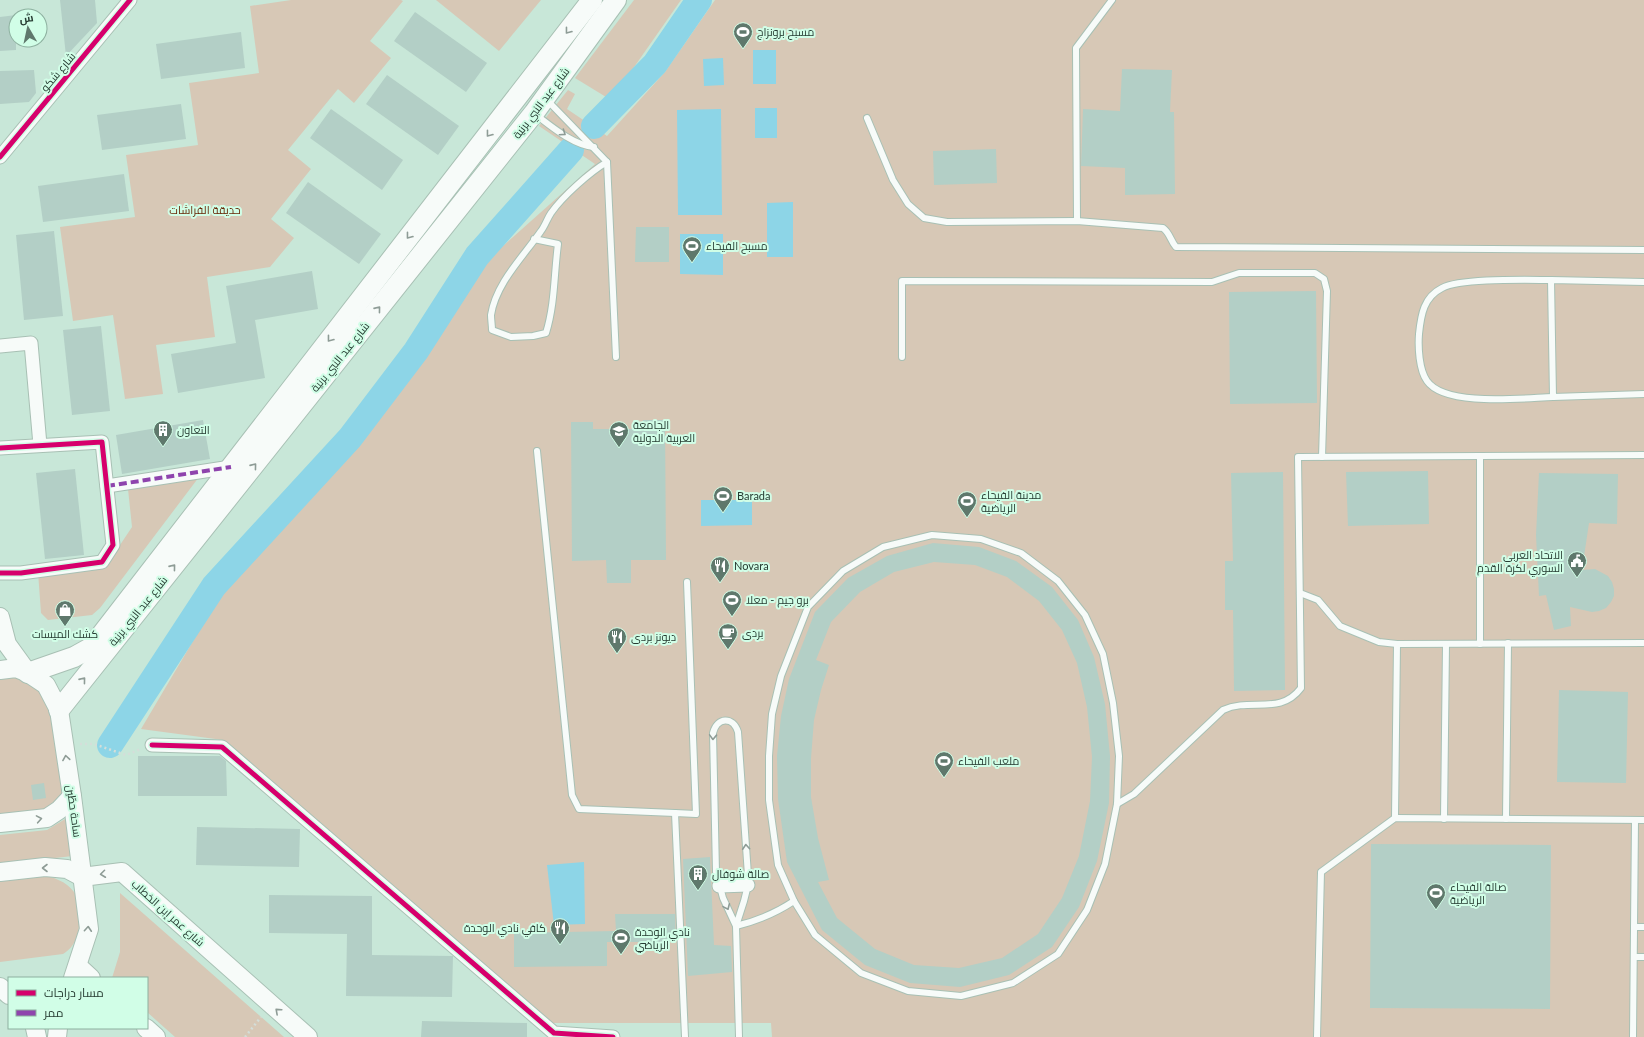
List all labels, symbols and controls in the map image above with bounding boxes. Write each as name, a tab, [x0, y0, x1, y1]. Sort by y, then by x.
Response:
north arrow	[8, 8, 48, 48]
text: ش	[18, 10, 35, 26]
sports icon: مسبح برونزاج	[732, 21, 754, 49]
place label: مسبح برونزاج	[757, 25, 814, 40]
one-way arrow	[566, 26, 573, 33]
street label: شارع شكو	[38, 50, 79, 95]
street label: شارع عبد النبي برنية	[510, 65, 574, 143]
one-way arrow	[559, 128, 566, 136]
one-way arrow	[487, 129, 494, 136]
park label: حديقة الفراشات	[169, 203, 241, 217]
one-way arrow	[407, 232, 414, 239]
sports icon: مسبح الفيحاء	[681, 235, 703, 263]
place label: مسبح الفيحاء	[706, 239, 768, 254]
one-way arrow	[373, 307, 380, 314]
street label: شارع عبد النبي برنية	[308, 319, 374, 396]
one-way arrow	[328, 335, 335, 342]
place label: الجامعة العربية الدولية	[633, 418, 695, 445]
building icon: التعاون	[152, 419, 174, 447]
school or university icon: الجامعة العربية الدولية	[608, 420, 630, 448]
place label: التعاون	[177, 423, 210, 437]
one-way arrow	[249, 463, 256, 470]
sports icon: Barada	[712, 485, 734, 513]
place label: مدينة الفيحاء الرياضية	[981, 488, 1041, 515]
place label: Barada	[737, 489, 771, 502]
sports icon: مدينة الفيحاء الرياضية	[956, 490, 978, 518]
place label: الاتحاد العربي السوري لكرة القدم	[1477, 548, 1563, 577]
public building icon: الاتحاد العربي السوري لكرة القدم	[1566, 550, 1588, 578]
restaurant icon: Novara	[709, 555, 731, 583]
place label: Novara	[734, 559, 769, 572]
one-way arrow	[168, 565, 175, 572]
street label: شارع عبد النبي برنية	[106, 573, 172, 650]
sports icon: برو جيم - معلا	[721, 589, 743, 617]
place label: برو جيم - معلا	[746, 593, 809, 608]
shop icon: كشك الميسات	[54, 599, 76, 627]
cafe icon: بردى	[717, 622, 739, 650]
restaurant icon: ديونز بردى	[606, 626, 628, 654]
place label: بردى	[742, 626, 763, 640]
place label: كشك الميسات	[32, 627, 98, 640]
place label: ديونز بردى	[631, 630, 676, 644]
one-way arrow	[78, 677, 85, 684]
one-way arrow	[709, 734, 717, 740]
sports icon: ملعب الفيحاء	[933, 750, 955, 778]
place label: ملعب الفيحاء	[958, 754, 1019, 767]
one-way arrow	[62, 755, 71, 761]
street label: ساحة حطّين	[63, 784, 85, 838]
one-way arrow	[36, 815, 42, 824]
one-way arrow	[742, 844, 750, 850]
building icon: صالة شوفال	[687, 863, 709, 891]
one-way arrow	[42, 864, 48, 872]
place label: صالة شوفال	[712, 867, 769, 881]
one-way arrow	[100, 869, 107, 878]
street label: شارع عمر إبن الخطاب	[128, 877, 207, 950]
place label: صالة الفيحاء الرياضية	[1450, 880, 1507, 907]
sports icon: صالة الفيحاء الرياضية	[1425, 882, 1447, 910]
one-way arrow	[722, 903, 730, 910]
restaurant icon: كافي نادي الوحدة	[549, 917, 571, 945]
place label: كافي نادي الوحدة	[464, 921, 546, 937]
one-way arrow	[83, 925, 92, 932]
place label: نادي الوحدة الرياضي	[635, 925, 690, 953]
sports icon: نادي الوحدة الرياضي	[610, 927, 632, 955]
legend	[8, 977, 148, 1029]
text: مسار دراجات	[44, 985, 104, 1000]
text: ممر	[43, 1005, 63, 1020]
one-way arrow	[276, 1009, 283, 1016]

